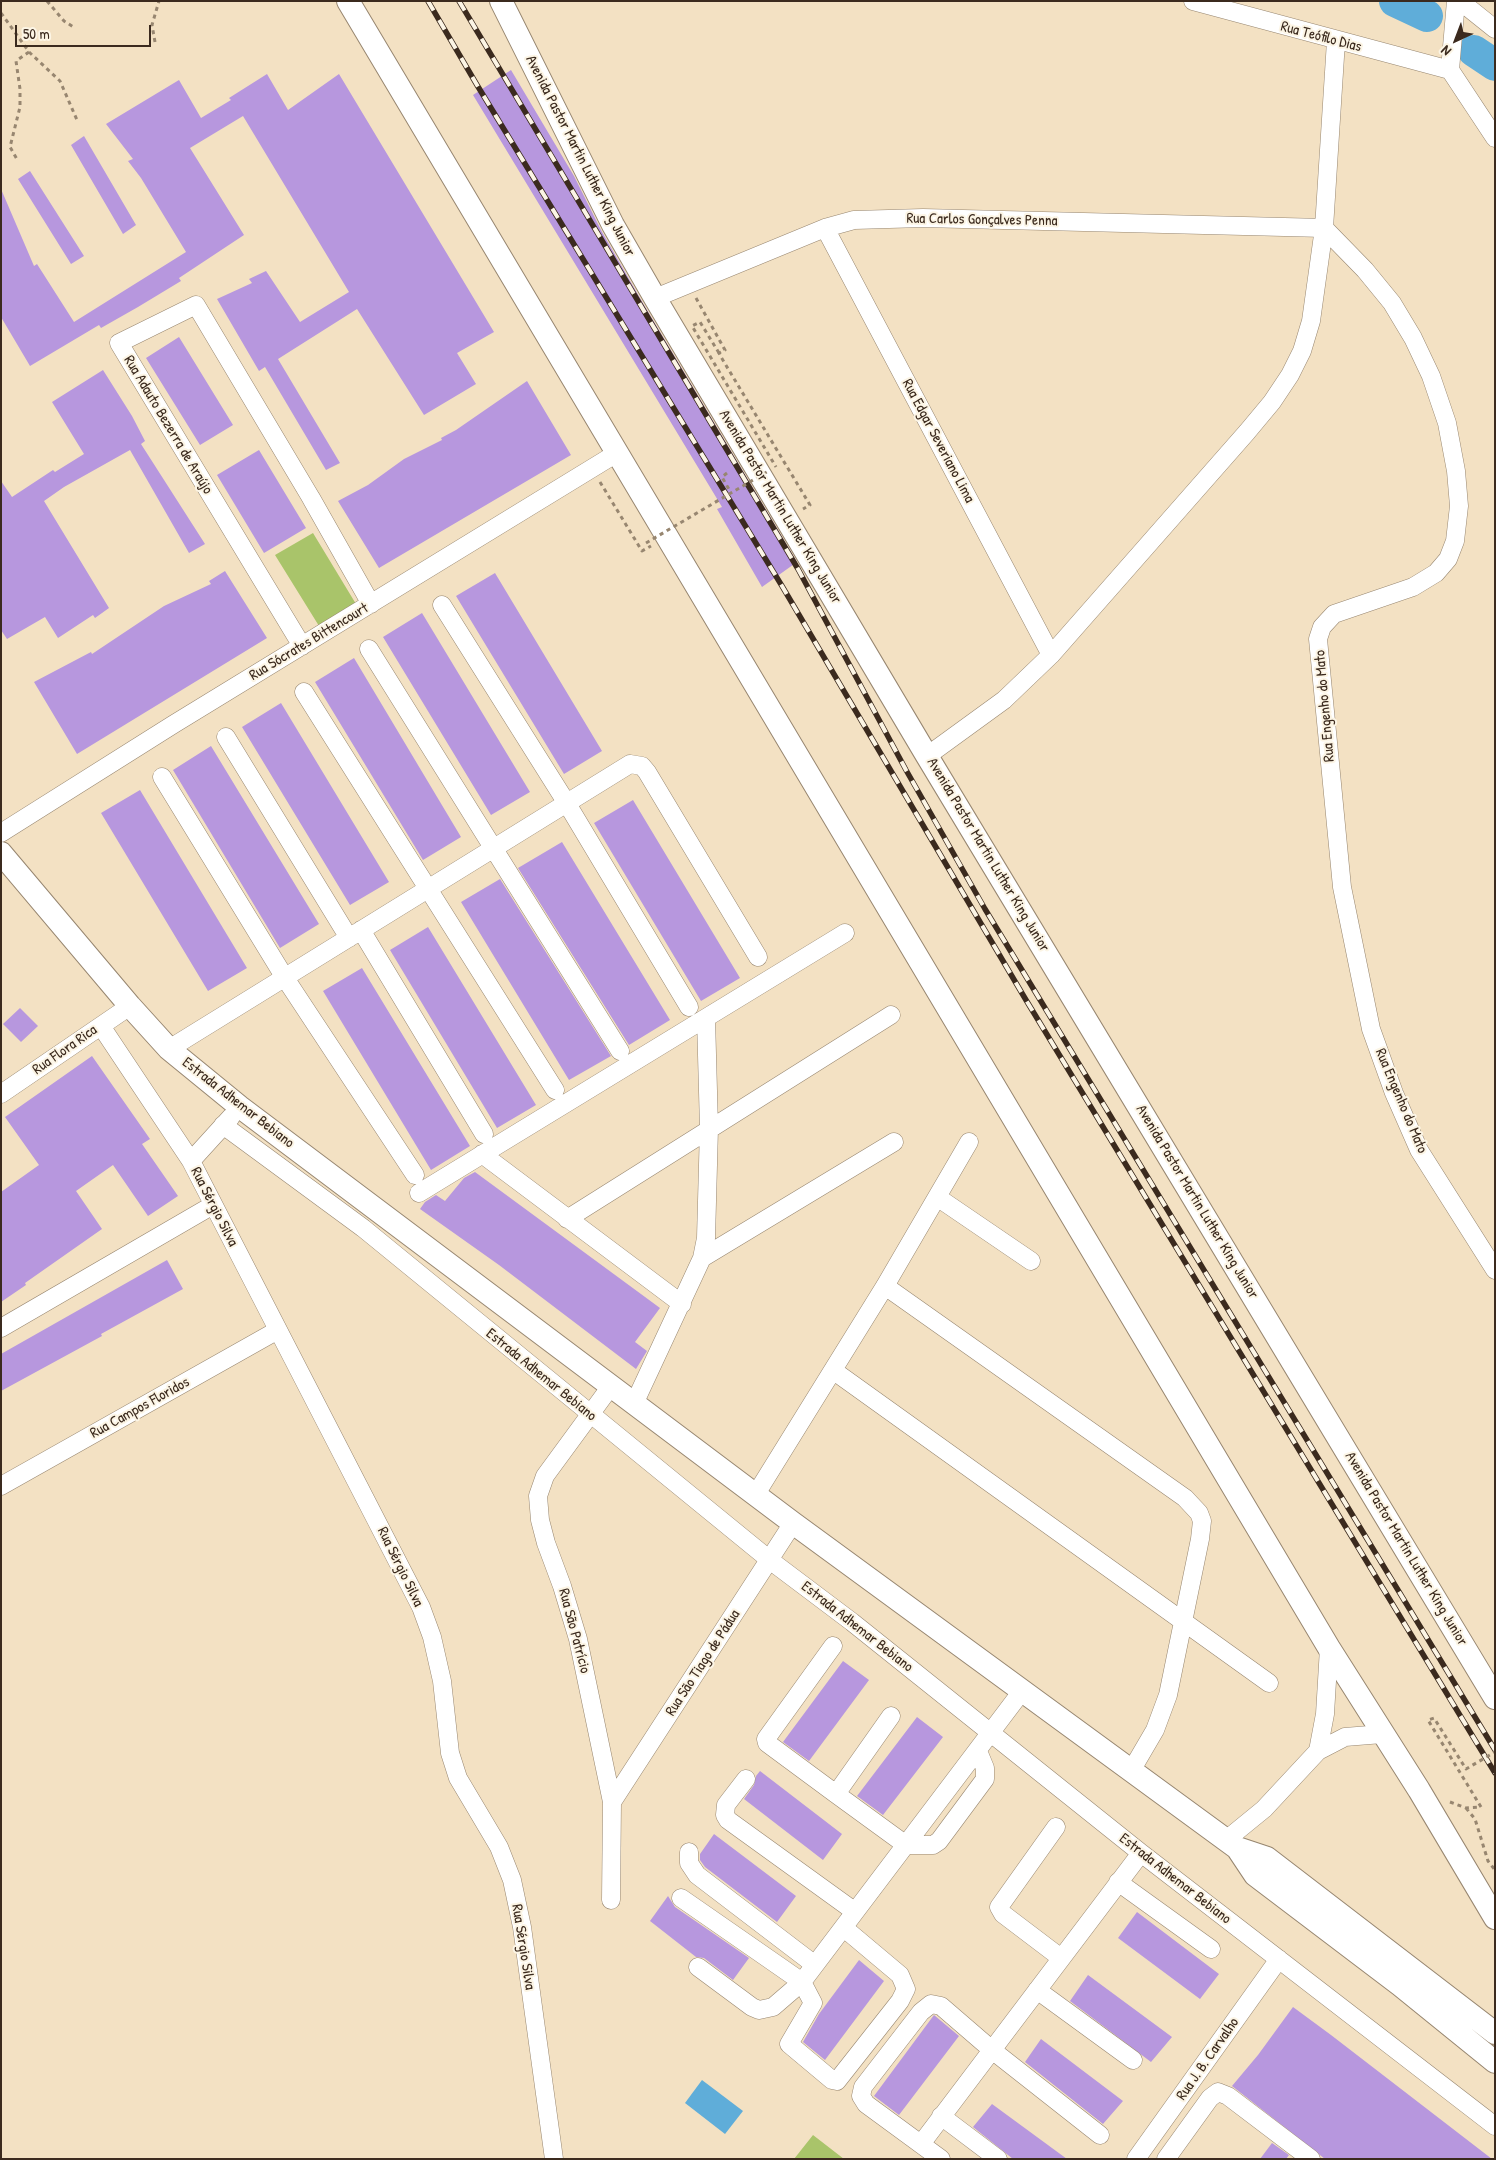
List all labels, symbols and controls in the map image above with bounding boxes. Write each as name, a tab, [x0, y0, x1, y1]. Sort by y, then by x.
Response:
scale bar	[18, 15, 154, 47]
north arrow	[1431, 15, 1481, 65]
street label: Rua Teófilo Dias	[1279, 18, 1363, 56]
text: 50 m	[23, 23, 50, 44]
text: N	[1436, 42, 1455, 61]
street label: Avenida Pastor Martin Luther King Junior	[521, 53, 639, 259]
street label: Rua Carlos Gonçalves Penna	[906, 210, 1058, 230]
street label: Rua Adauto Bezerra de Araújo	[119, 352, 217, 498]
street label: Rua Edgar Severiano Lima	[898, 376, 978, 506]
street label: Avenida Pastor Martin Luther King Junior	[715, 407, 845, 607]
street label: Rua Sócrates Bittencourt	[246, 599, 372, 685]
street label: Rua Engenho do Mato	[1311, 649, 1339, 763]
street label: Avenida Pastor Martin Luther King Junior	[923, 755, 1053, 955]
street label: Rua Flora Rica	[29, 1021, 101, 1079]
street label: Rua Engenho do Mato	[1371, 1046, 1431, 1156]
street label: Estrada Adhemar Bebiano	[178, 1054, 298, 1152]
street label: Avenida Pastor Martin Luther King Junior	[1132, 1102, 1262, 1302]
street label: Rua Sérgio Silva	[186, 1164, 242, 1250]
street label: Estrada Adhemar Bebiano	[482, 1325, 600, 1425]
street label: Rua Campos Floridos	[87, 1373, 193, 1443]
street label: Avenida Pastor Martin Luther King Junior	[1341, 1449, 1471, 1649]
street label: Rua Sérgio Silva	[373, 1524, 427, 1610]
street label: Estrada Adhemar Bebiano	[797, 1578, 917, 1676]
street label: Rua São Patrício	[554, 1587, 594, 1675]
street label: Rua São Tiago de Pádua	[662, 1607, 744, 1719]
street label: Estrada Adhemar Bebiano	[1115, 1830, 1235, 1928]
street label: Rua Sérgio Silva	[507, 1903, 539, 1991]
street label: Rua J. B. Carvalho	[1173, 2014, 1243, 2104]

